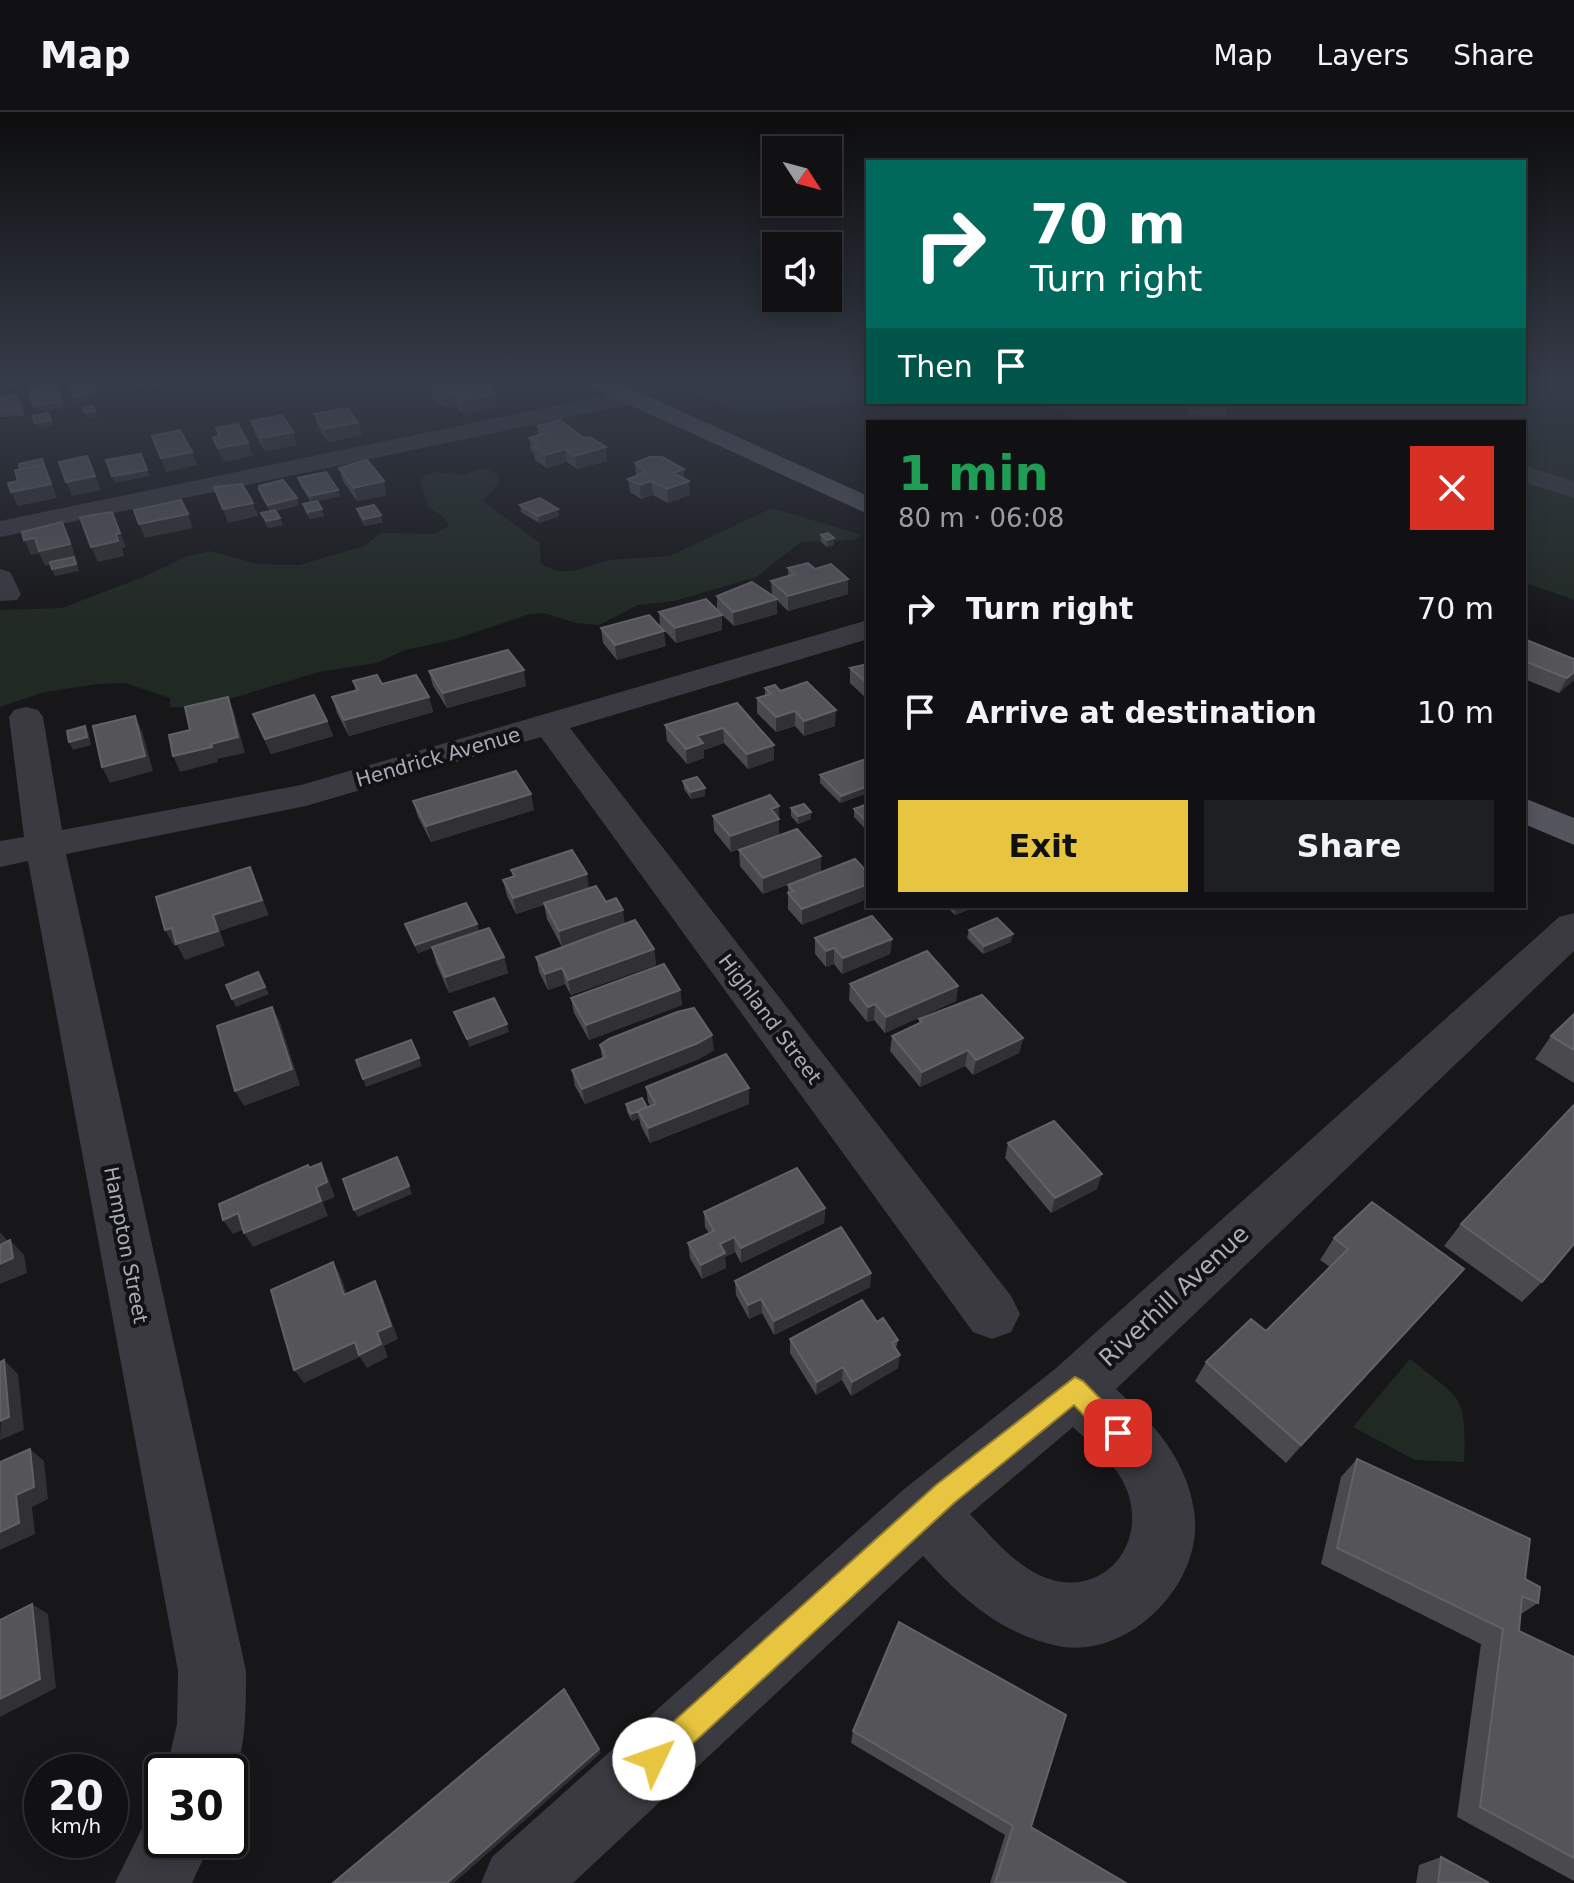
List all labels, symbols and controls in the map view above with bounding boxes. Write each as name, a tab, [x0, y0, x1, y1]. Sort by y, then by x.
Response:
text: Map	[40, 33, 131, 77]
text: Map	[1213, 39, 1273, 72]
text: Layers	[1317, 39, 1409, 72]
text: Share	[1453, 39, 1534, 72]
north arrow	[762, 136, 842, 216]
map controls	[762, 136, 842, 312]
text: 70 m	[1030, 191, 1186, 256]
icon: right	[898, 192, 1002, 296]
button: sound	[762, 232, 842, 312]
text: Turn right	[1030, 258, 1202, 299]
icon: arrive	[989, 344, 1033, 388]
text: Then	[898, 349, 973, 384]
text: 1 min	[898, 445, 1049, 501]
button: close	[1410, 446, 1494, 530]
text: 80 m · 06:08	[898, 503, 1064, 533]
icon: right	[898, 586, 942, 630]
text: Turn right	[966, 591, 1133, 626]
text: 70 m	[1417, 591, 1494, 626]
icon: arrive	[898, 690, 942, 734]
text: Arrive at destination	[966, 695, 1317, 730]
text: 10 m	[1417, 695, 1494, 730]
street label: Hendrick Avenue	[353, 722, 523, 792]
button: Exit	[898, 800, 1188, 892]
button: Share	[1204, 800, 1494, 892]
street label: Highland Street	[713, 949, 827, 1089]
street label: Hampton Street	[99, 1164, 153, 1326]
street label: Riverhill Avenue	[1094, 1220, 1254, 1372]
pin	[1084, 1399, 1152, 1467]
icon: arrive	[1096, 1411, 1140, 1455]
position arrow	[612, 1717, 696, 1801]
speed limit sign: 30	[144, 1754, 248, 1858]
text: 20	[48, 1773, 104, 1819]
text: km/h	[51, 1814, 101, 1838]

